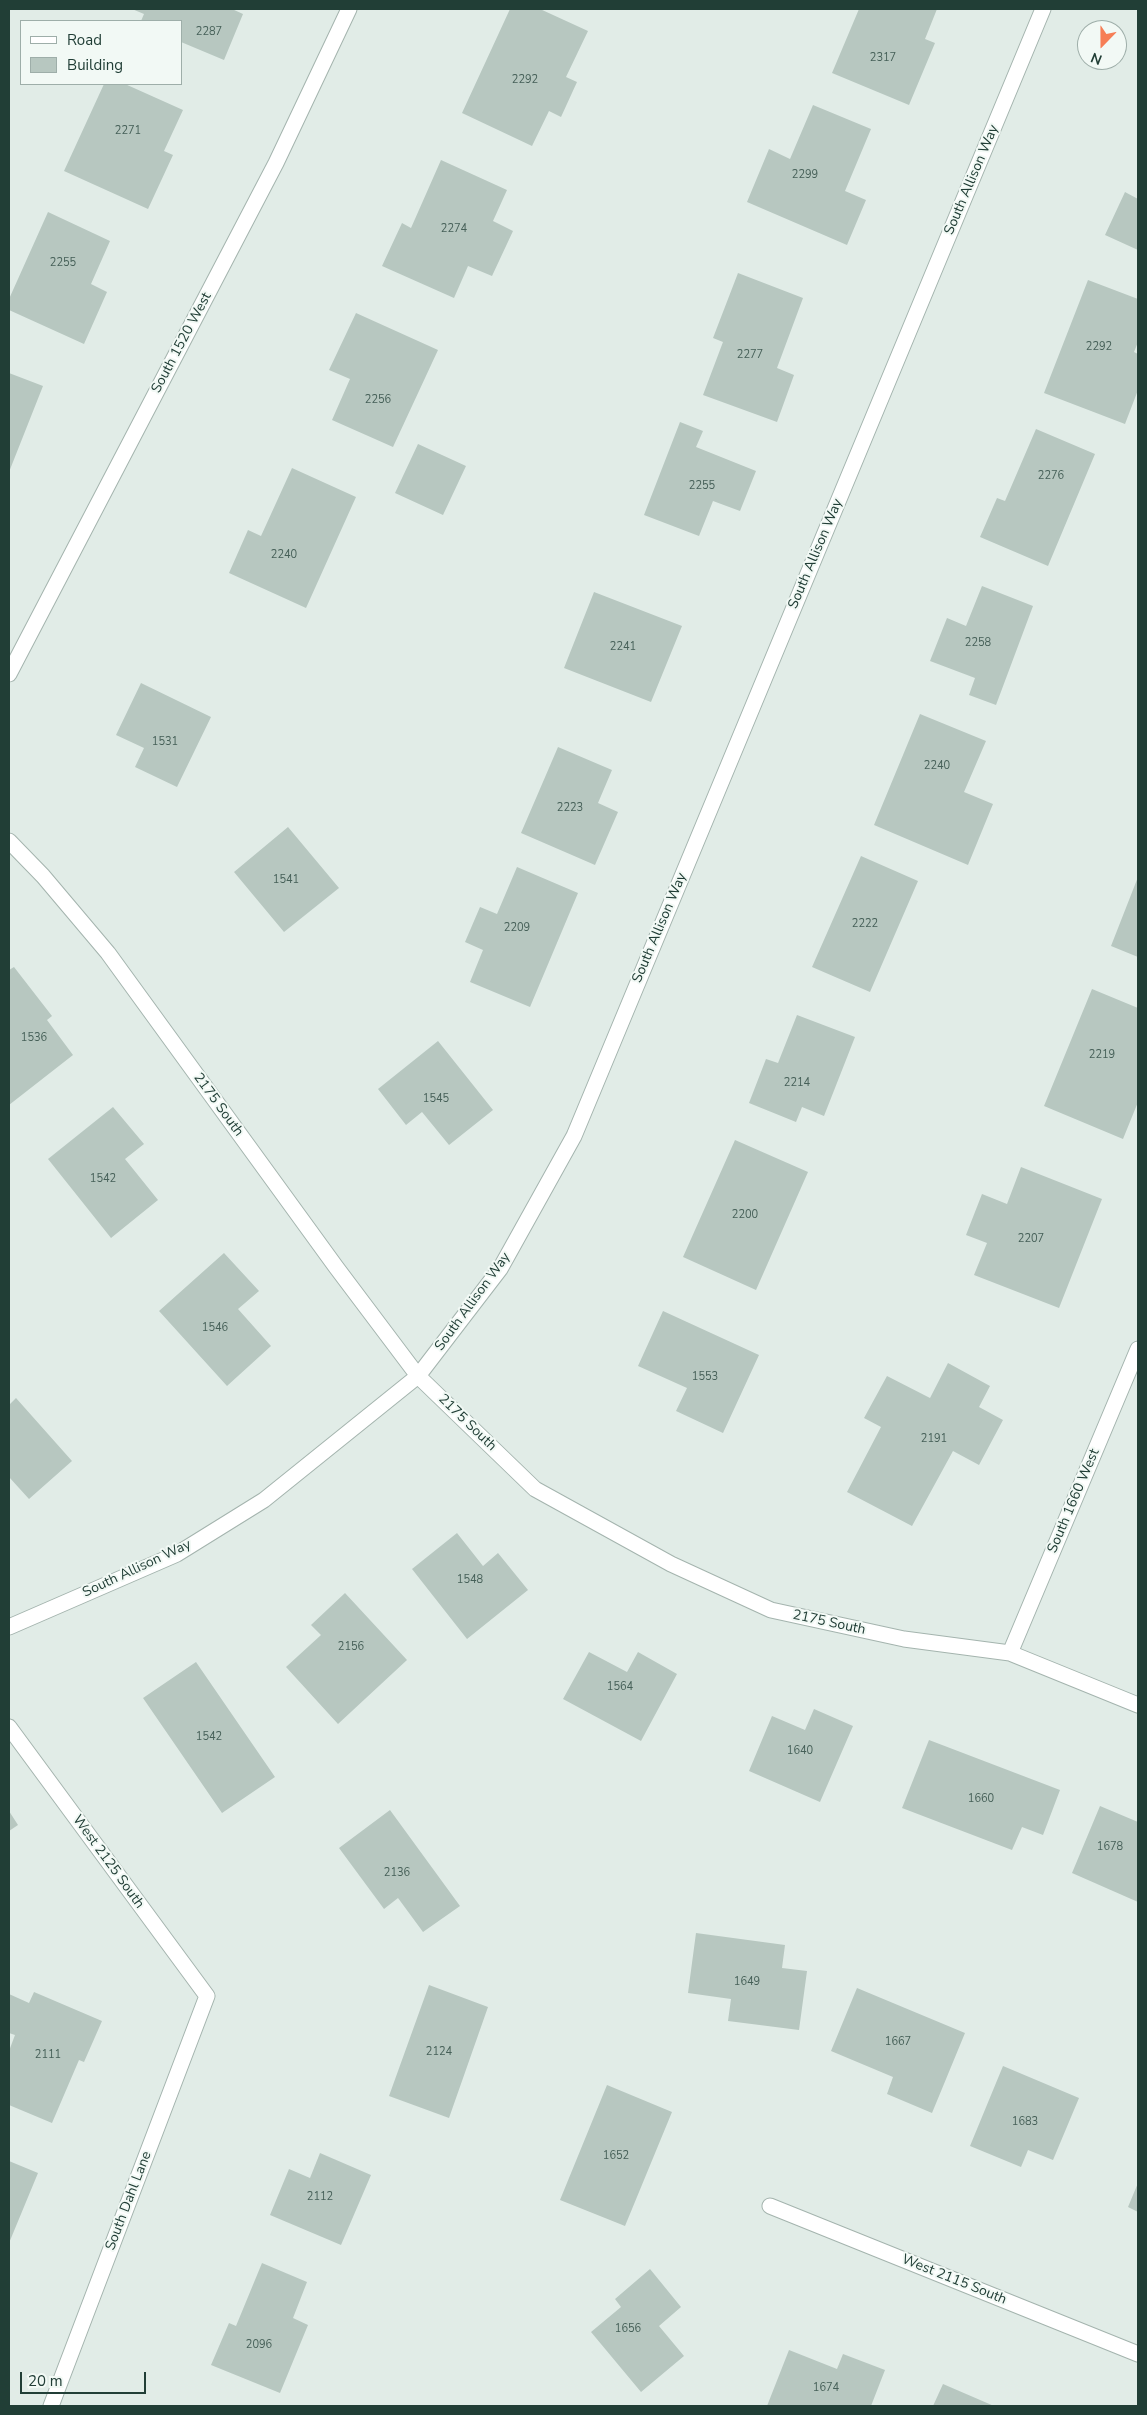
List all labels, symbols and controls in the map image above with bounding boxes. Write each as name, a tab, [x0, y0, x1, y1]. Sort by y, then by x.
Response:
legend	[20, 20, 182, 85]
north arrow	[1077, 20, 1127, 70]
house number: 2287	[196, 25, 222, 39]
text: Road	[67, 30, 102, 50]
text: N	[1088, 48, 1105, 69]
house number: 2317	[870, 51, 896, 65]
text: Building	[67, 55, 123, 75]
house number: 2292	[512, 73, 538, 87]
street label: South Allison Way	[941, 123, 1003, 237]
house number: 2271	[115, 124, 141, 138]
house number: 2299	[792, 168, 818, 182]
house number: 2274	[441, 222, 467, 236]
house number: 2255	[50, 256, 76, 270]
street label: South 1520 West	[148, 290, 216, 396]
house number: 2292	[1086, 340, 1112, 354]
house number: 2277	[737, 348, 763, 362]
house number: 2256	[365, 393, 391, 407]
house number: 2276	[1038, 469, 1064, 483]
house number: 2255	[689, 479, 715, 493]
street label: South Allison Way	[785, 497, 847, 611]
house number: 2240	[271, 548, 297, 562]
house number: 2258	[965, 636, 991, 650]
house number: 2241	[610, 640, 636, 654]
house number: 1531	[152, 735, 178, 749]
house number: 2240	[924, 759, 950, 773]
house number: 2223	[557, 801, 583, 815]
street label: South Allison Way	[629, 871, 691, 985]
house number: 1541	[273, 873, 299, 887]
house number: 2222	[852, 917, 878, 931]
house number: 2209	[504, 921, 530, 935]
house number: 1536	[21, 1031, 47, 1045]
house number: 2219	[1089, 1048, 1115, 1062]
street label: 2175 South	[189, 1070, 247, 1140]
house number: 2214	[784, 1076, 810, 1090]
house number: 1545	[423, 1092, 449, 1106]
house number: 1542	[90, 1172, 116, 1186]
house number: 2200	[732, 1208, 758, 1222]
house number: 2207	[1018, 1232, 1044, 1246]
street label: South Allison Way	[432, 1249, 514, 1355]
house number: 1546	[202, 1321, 228, 1335]
house number: 1553	[692, 1370, 718, 1384]
street label: 2175 South	[434, 1391, 500, 1455]
house number: 2191	[921, 1432, 947, 1446]
street label: South 1660 West	[1044, 1446, 1104, 1556]
street label: South Allison Way	[80, 1537, 194, 1601]
house number: 1548	[457, 1573, 483, 1587]
street label: 2175 South	[791, 1607, 867, 1639]
house number: 2156	[338, 1640, 364, 1654]
house number: 1564	[607, 1680, 633, 1694]
house number: 1542	[196, 1730, 222, 1744]
house number: 1640	[787, 1744, 813, 1758]
house number: 1660	[968, 1792, 994, 1806]
street label: West 2125 South	[68, 1812, 148, 1912]
house number: 1678	[1097, 1840, 1123, 1854]
house number: 2136	[384, 1866, 410, 1880]
house number: 1649	[734, 1975, 760, 1989]
house number: 1667	[885, 2035, 911, 2049]
house number: 2124	[426, 2045, 452, 2059]
house number: 2111	[35, 2048, 61, 2062]
house number: 1683	[1012, 2115, 1038, 2129]
street label: South Dahl Lane	[102, 2149, 156, 2253]
house number: 1652	[603, 2149, 629, 2163]
house number: 2112	[307, 2190, 333, 2204]
street label: West 2115 South	[899, 2251, 1009, 2309]
house number: 1656	[615, 2322, 641, 2336]
house number: 2096	[246, 2338, 272, 2352]
scale bar	[22, 2362, 149, 2394]
text: 20 m	[28, 2371, 63, 2391]
house number: 1674	[813, 2381, 839, 2395]

